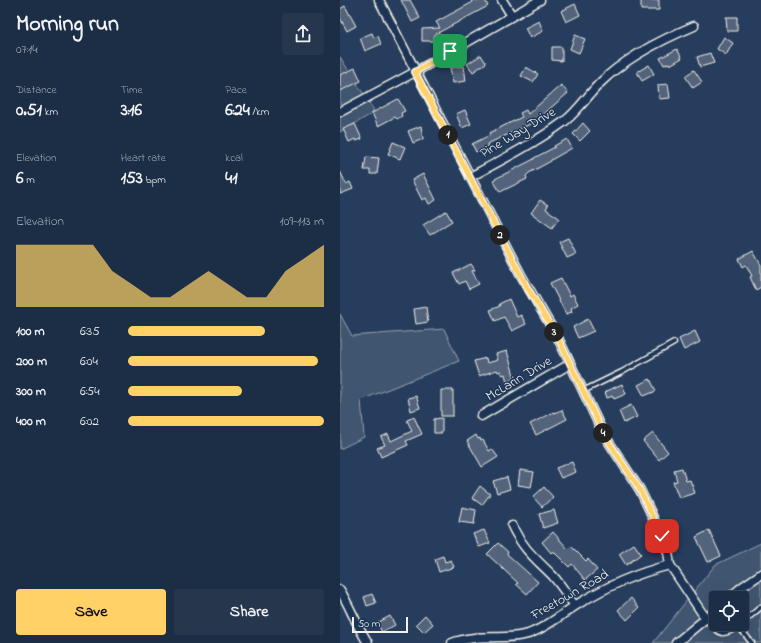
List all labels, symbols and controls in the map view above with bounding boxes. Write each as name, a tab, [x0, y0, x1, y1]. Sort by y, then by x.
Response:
text: Morning run	[16, 9, 119, 41]
button: share	[282, 13, 324, 55]
pin	[433, 34, 467, 68]
text: 07:14	[16, 40, 38, 59]
icon: arrive	[439, 40, 461, 62]
text: Distance	[16, 82, 57, 98]
text: Time	[121, 82, 142, 98]
text: Pace	[225, 82, 247, 98]
text: 0.51	[16, 98, 42, 123]
text: 3:16	[121, 98, 142, 123]
text: 6:24	[225, 98, 250, 123]
street label: Pine Way Drive	[476, 102, 561, 165]
text: km	[42, 104, 58, 120]
text: /km	[250, 104, 269, 120]
pin: 1	[438, 125, 458, 145]
text: 1	[446, 127, 450, 143]
text: Elevation	[16, 150, 56, 166]
text: Heart rate	[121, 150, 166, 166]
text: kcal	[225, 150, 243, 166]
text: 6	[16, 166, 23, 191]
text: 153	[121, 166, 143, 191]
text: 41	[225, 166, 238, 191]
text: m	[23, 172, 35, 188]
text: bpm	[143, 172, 166, 188]
text: Elevation	[16, 212, 64, 231]
text: 109–113 m	[280, 212, 324, 231]
pin: 2	[490, 225, 510, 245]
text: 2	[497, 227, 503, 243]
text: 100 m	[16, 322, 45, 341]
text: 6:35	[80, 322, 100, 341]
pin: 3	[544, 322, 564, 342]
text: 3	[552, 324, 556, 340]
street label: McLarin Drive	[482, 351, 557, 407]
text: 200 m	[16, 352, 47, 371]
text: 6:04	[80, 352, 98, 371]
text: 300 m	[16, 382, 46, 401]
text: 6:54	[80, 382, 100, 401]
text: 400 m	[16, 412, 46, 431]
text: 6:02	[80, 412, 99, 431]
pin: 4	[593, 423, 613, 443]
text: 4	[601, 425, 605, 441]
pin	[645, 519, 679, 553]
icon: check	[651, 525, 673, 547]
street label: Freetown Road	[526, 564, 613, 626]
button: Save	[16, 589, 166, 635]
button: Share	[174, 589, 324, 635]
map controls	[709, 591, 749, 631]
button: locate	[709, 591, 749, 631]
scale bar	[352, 615, 408, 634]
text: 50 m	[358, 616, 380, 632]

